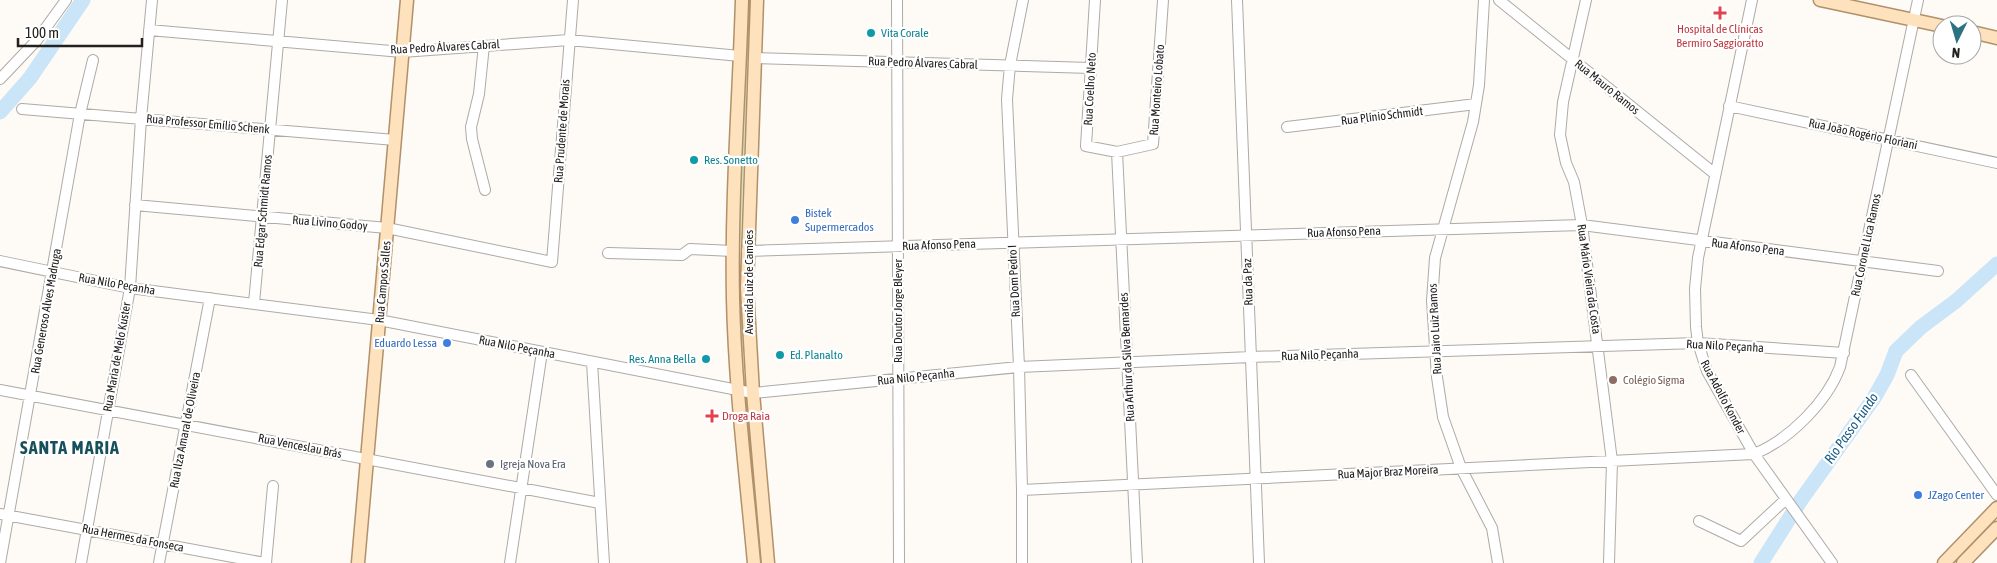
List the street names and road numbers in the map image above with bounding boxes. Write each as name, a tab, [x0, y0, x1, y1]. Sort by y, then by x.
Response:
street label: Rua Pedro Álvares Cabral	[390, 37, 501, 57]
street label: Rua Monteiro Lobato	[1147, 44, 1167, 136]
street label: Rua Coelho Neto	[1081, 52, 1099, 126]
street label: Rua Pedro Álvares Cabral	[868, 54, 979, 72]
street label: Rua Mauro Ramos	[1572, 57, 1642, 117]
street label: Rua Prudente de Morais	[551, 79, 573, 183]
street label: Rua Plínio Schmidt	[1340, 104, 1424, 128]
street label: Rua Professor Emílio Schenk	[146, 112, 271, 136]
street label: Rua João Rogério Floriani	[1807, 116, 1919, 152]
street label: Rua Edgar Schmidt Ramos	[251, 154, 275, 268]
street label: Rua Coronel Lica Ramos	[1848, 192, 1884, 298]
street label: Rua Livino Godoy	[292, 213, 368, 233]
street label: Rua Mário Vieira da Costa	[1574, 223, 1604, 335]
street label: Rua Afonso Pena	[1307, 224, 1381, 240]
street label: Avenida Luiz de Camões	[742, 230, 756, 334]
street label: Rua Afonso Pena	[1711, 236, 1785, 258]
street label: Rua Afonso Pena	[902, 237, 976, 253]
street label: Rua Campos Salles	[372, 240, 394, 324]
street label: Rua Dom Pedro I	[1005, 244, 1023, 318]
street label: Rua Generoso Alves Madruga	[28, 247, 64, 375]
street label: Rua da Paz	[1240, 257, 1256, 306]
street label: Rua Doutor Jorge Bleyer	[891, 259, 905, 363]
street label: Rua Nilo Peçanha	[78, 270, 156, 298]
street label: Rua Jairo Luiz Ramos	[1426, 283, 1444, 375]
street label: Rua Arthur da Silva Bernardes	[1117, 292, 1137, 422]
street label: Rua Maria de Melo Kuster	[100, 301, 134, 413]
street label: Rua Nilo Peçanha	[478, 333, 556, 361]
street label: Rua Nilo Peçanha	[1686, 337, 1764, 355]
street label: Rua Nilo Peçanha	[1281, 347, 1359, 363]
street label: Rua Adolfo Konder	[1698, 358, 1749, 437]
street label: Rua Nilo Peçanha	[877, 366, 955, 388]
street label: Rua Ilza Amaral de Oliveira	[167, 371, 203, 489]
street label: Rua Venceslau Brás	[257, 431, 343, 461]
street label: Rua Major Braz Moreira	[1337, 462, 1439, 482]
street label: Rua Hermes da Fonseca	[81, 521, 185, 555]

